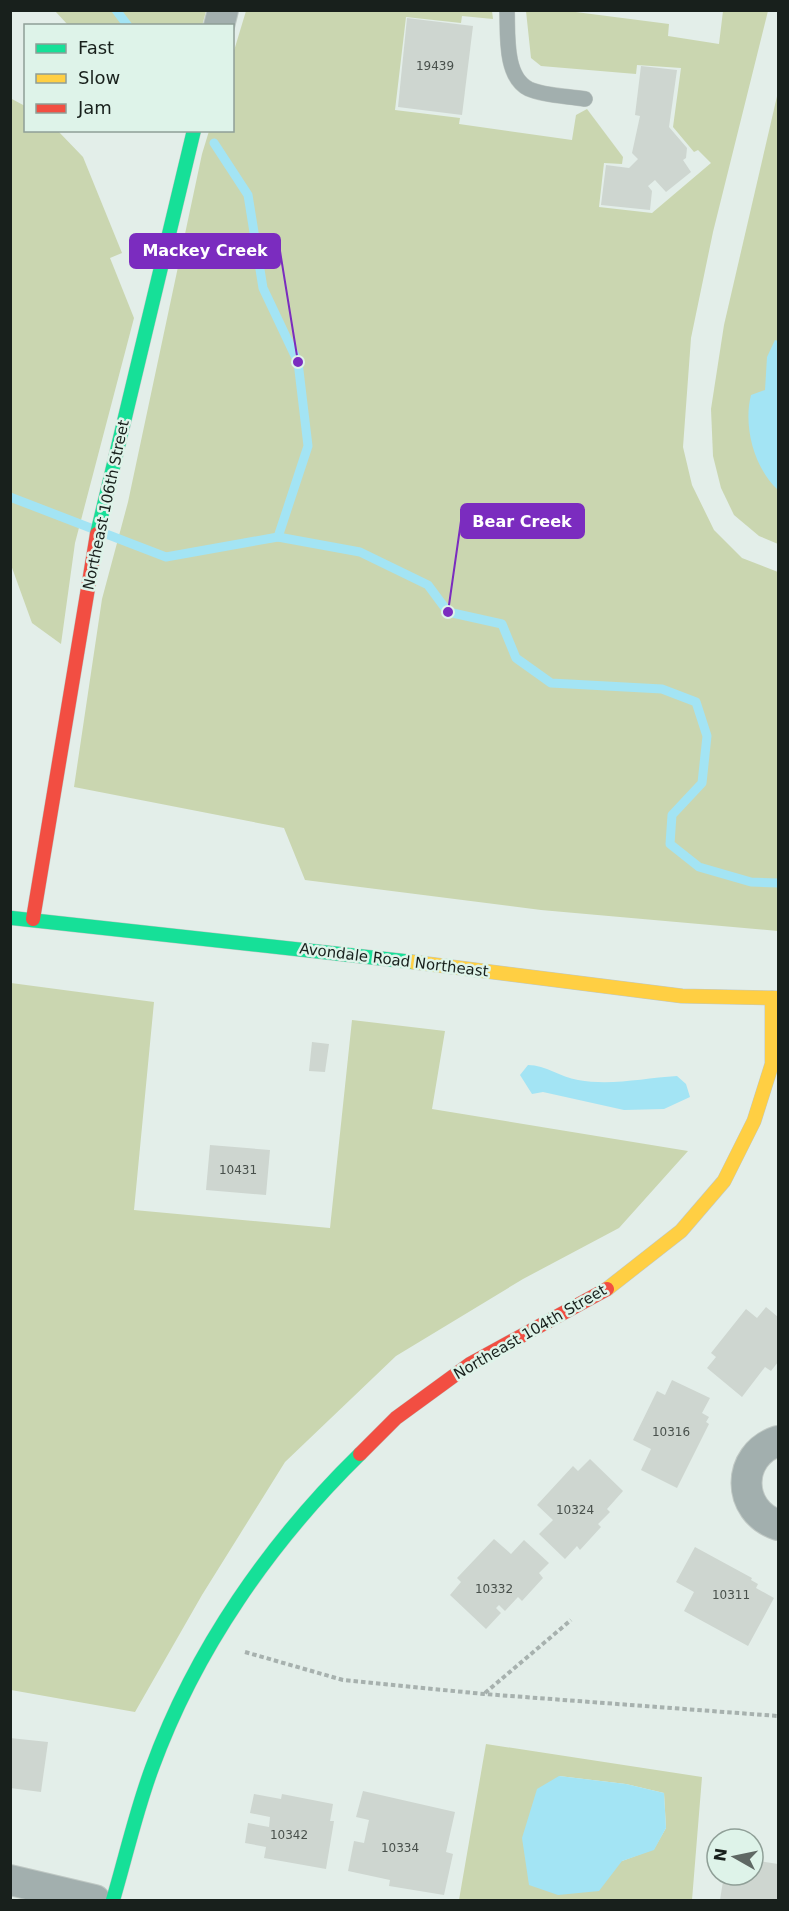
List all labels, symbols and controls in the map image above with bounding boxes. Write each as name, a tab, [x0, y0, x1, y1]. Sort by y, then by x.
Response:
legend	[24, 24, 234, 132]
text: Fast	[78, 37, 114, 58]
house number: 19439	[416, 59, 454, 73]
text: Slow	[78, 67, 120, 88]
text: Jam	[77, 97, 112, 118]
callout: Mackey Creek	[130, 234, 280, 268]
text: Mackey Creek	[142, 241, 268, 260]
street label: Northeast 106th Street	[79, 418, 133, 592]
callout: Bear Creek	[461, 504, 584, 538]
text: Bear Creek	[472, 512, 572, 531]
street label: Avondale Road Northeast	[298, 939, 490, 981]
house number: 10431	[219, 1163, 257, 1177]
street label: Northeast 104th Street	[451, 1281, 610, 1383]
house number: 10316	[652, 1425, 690, 1439]
house number: 10324	[556, 1503, 594, 1517]
house number: 10332	[475, 1582, 513, 1596]
house number: 10311	[712, 1588, 750, 1602]
north arrow	[705, 1827, 765, 1887]
house number: 10342	[270, 1828, 308, 1842]
house number: 10334	[381, 1841, 419, 1855]
text: N	[710, 1847, 731, 1863]

